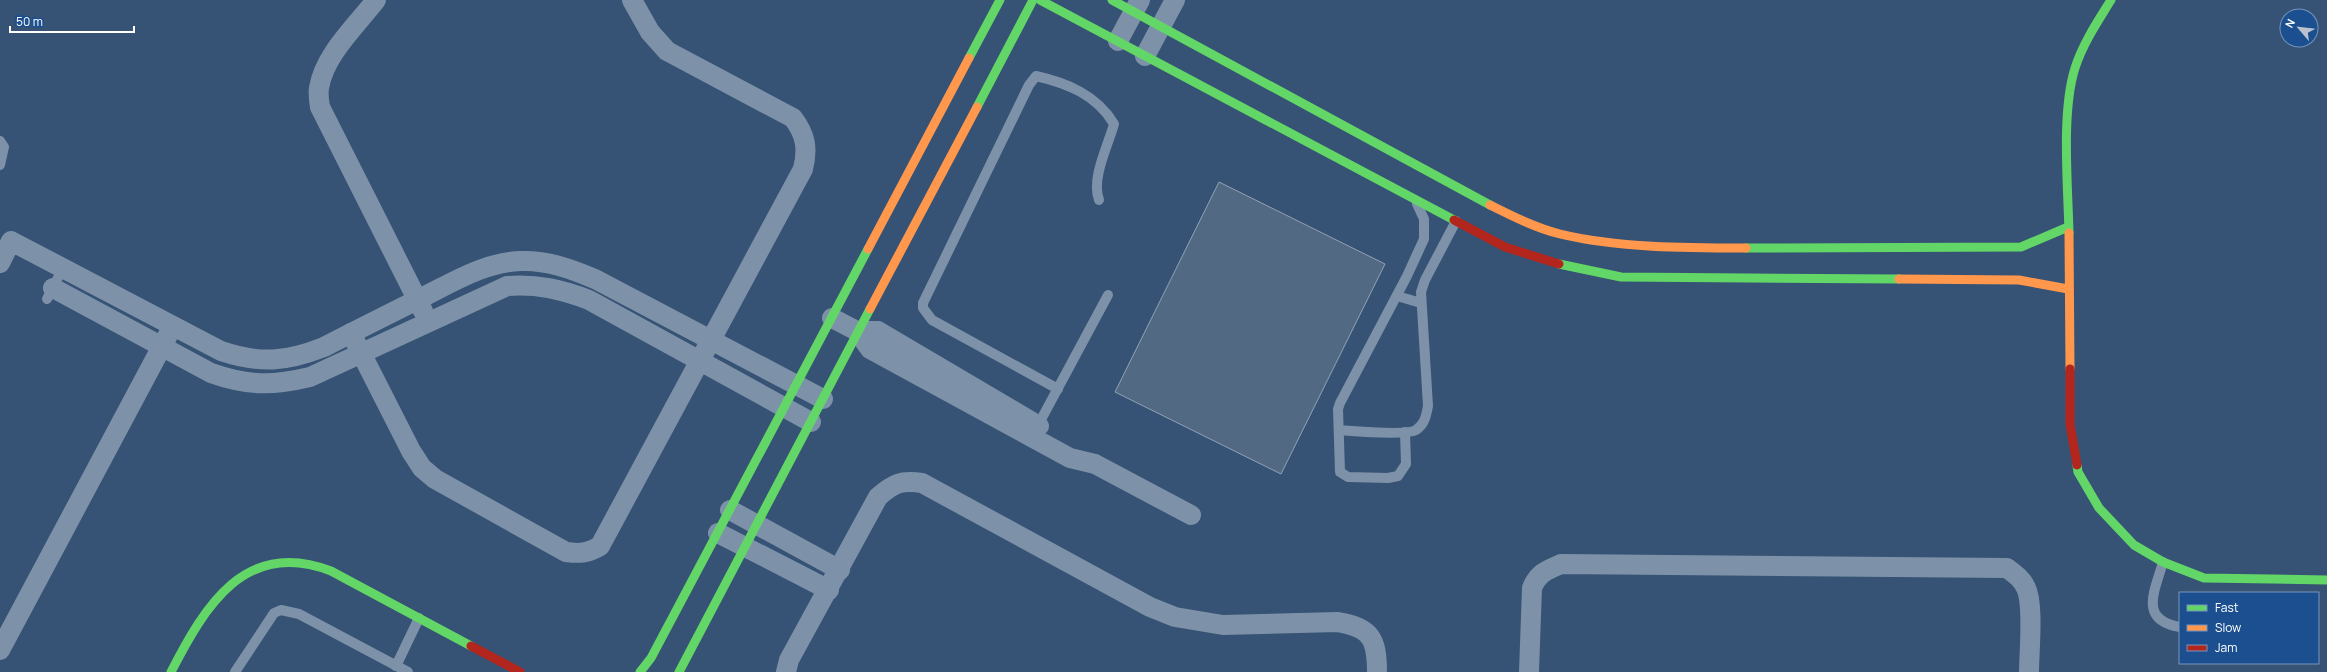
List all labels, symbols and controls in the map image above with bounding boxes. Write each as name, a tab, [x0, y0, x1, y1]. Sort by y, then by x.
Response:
scale bar	[10, 8, 134, 34]
north arrow	[2279, 8, 2319, 48]
text: 50 m	[16, 13, 43, 30]
text: N	[2281, 16, 2298, 30]
legend	[2179, 592, 2319, 664]
text: Fast	[2215, 599, 2239, 616]
text: Slow	[2215, 619, 2241, 636]
text: Jam	[2215, 639, 2237, 656]

